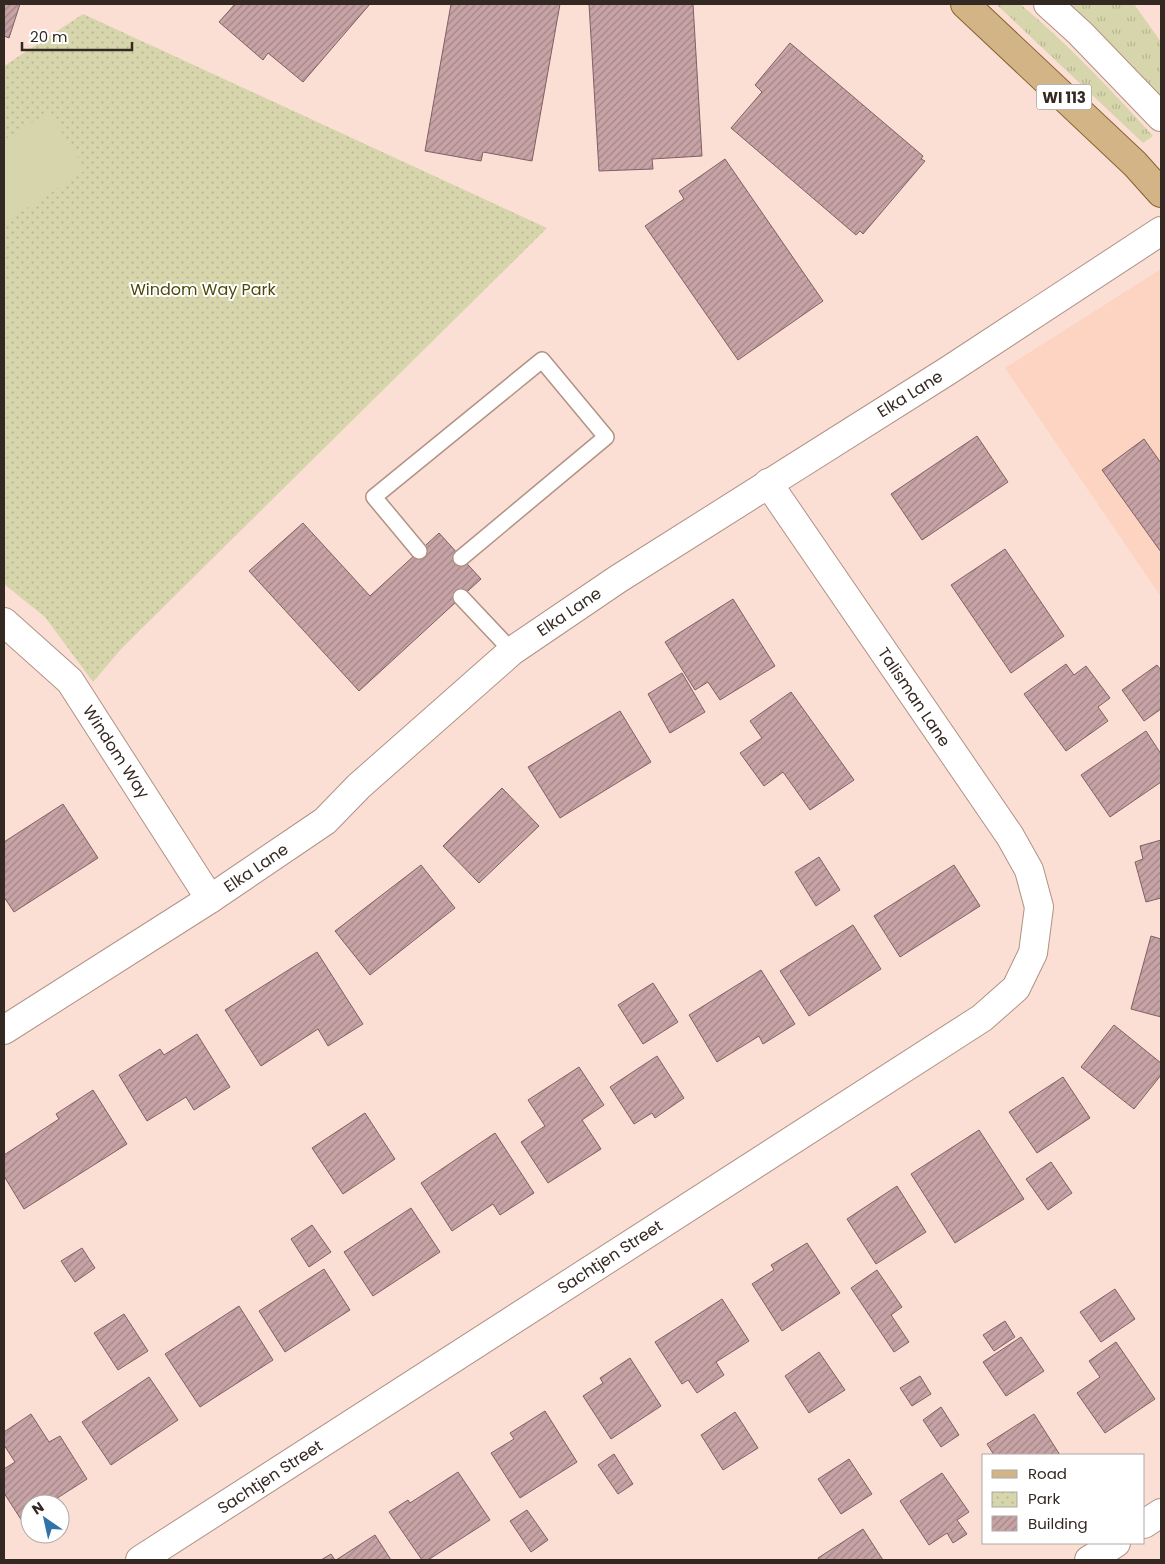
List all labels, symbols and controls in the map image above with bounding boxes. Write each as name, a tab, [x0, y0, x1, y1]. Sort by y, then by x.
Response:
scale bar	[22, 20, 132, 52]
text: 20 m	[30, 26, 68, 47]
road number: WI 113	[1036, 84, 1092, 110]
park label: Windom Way Park	[130, 278, 277, 301]
street label: Elka Lane	[873, 365, 947, 423]
street label: Elka Lane	[532, 582, 606, 642]
street label: Talisman Lane	[872, 643, 956, 751]
street label: Windom Way	[77, 701, 155, 803]
street label: Elka Lane	[219, 838, 293, 898]
street label: Sachtjen Street	[553, 1214, 667, 1300]
street label: Sachtjen Street	[213, 1434, 327, 1520]
legend	[982, 1454, 1145, 1544]
text: Road	[1028, 1463, 1067, 1484]
text: Park	[1028, 1488, 1060, 1509]
north arrow	[20, 1494, 70, 1544]
text: N	[28, 1497, 48, 1519]
text: Building	[1028, 1513, 1088, 1534]

